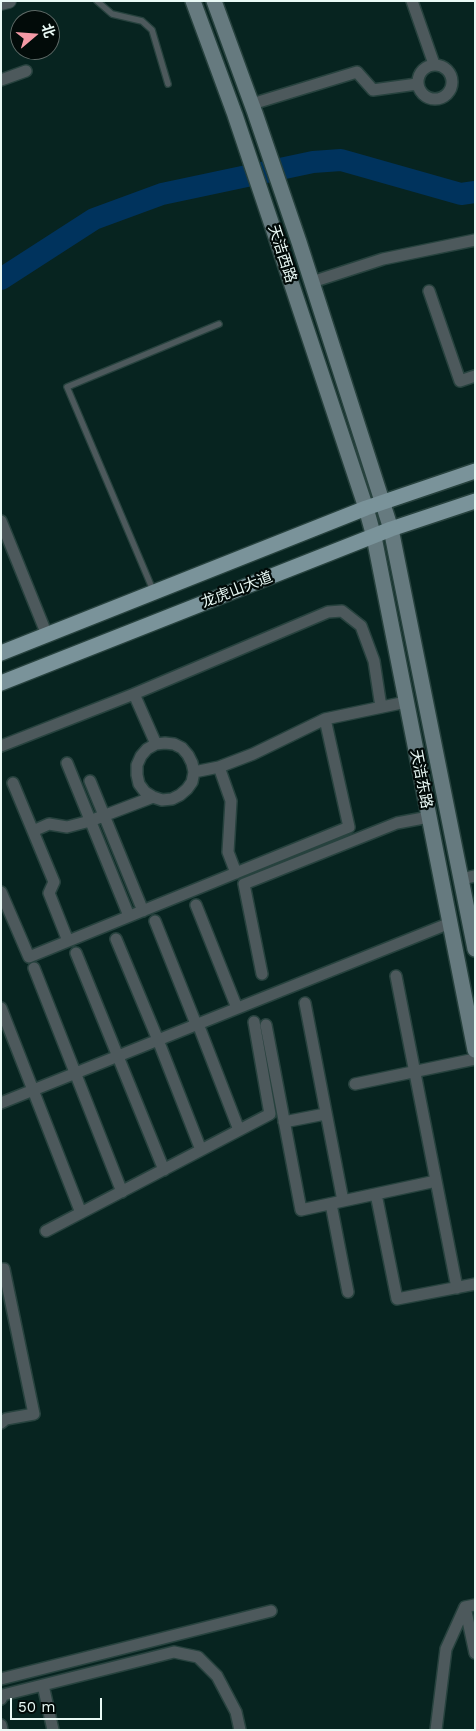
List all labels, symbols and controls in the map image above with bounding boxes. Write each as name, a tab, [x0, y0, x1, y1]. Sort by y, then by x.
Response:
north arrow	[10, 10, 60, 60]
text: 北	[39, 22, 58, 40]
street label: 天洁西路	[264, 223, 300, 285]
street label: 龙虎山大道	[199, 568, 275, 612]
street label: 天洁东路	[406, 748, 436, 810]
scale bar	[12, 1688, 105, 1720]
text: 50 m	[18, 1698, 55, 1716]

